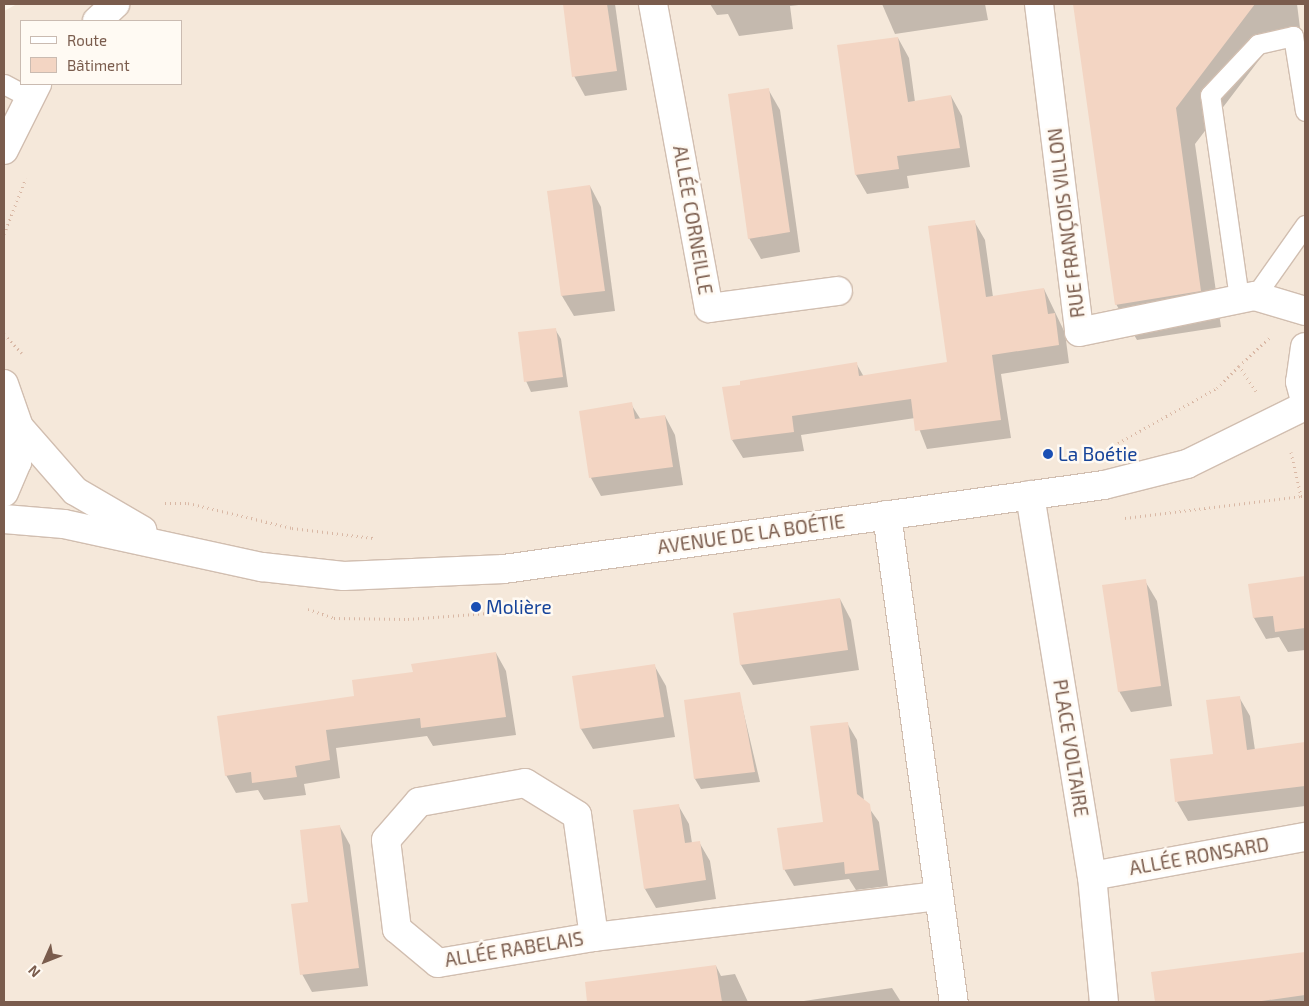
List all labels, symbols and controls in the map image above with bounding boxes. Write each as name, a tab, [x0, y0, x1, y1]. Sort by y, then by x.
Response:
legend	[20, 20, 182, 85]
text: Route	[67, 31, 107, 49]
text: Bâtiment	[67, 56, 130, 74]
street label: RUE FRANÇOIS VILLON	[1043, 127, 1089, 319]
street label: ALLÉE CORNEILLE	[669, 144, 717, 296]
place label: La Boétie	[1058, 443, 1137, 465]
marker: La Boétie	[1042, 448, 1054, 460]
street label: AVENUE DE LA BOÉTIE	[656, 510, 846, 558]
place label: Molière	[486, 596, 552, 618]
marker: Molière	[470, 601, 482, 613]
street label: PLACE VOLTAIRE	[1049, 677, 1093, 819]
street label: ALLÉE RONSARD	[1127, 832, 1271, 880]
street label: ALLÉE RABELAIS	[443, 927, 585, 971]
north arrow	[20, 936, 70, 986]
text: N	[24, 962, 43, 981]

